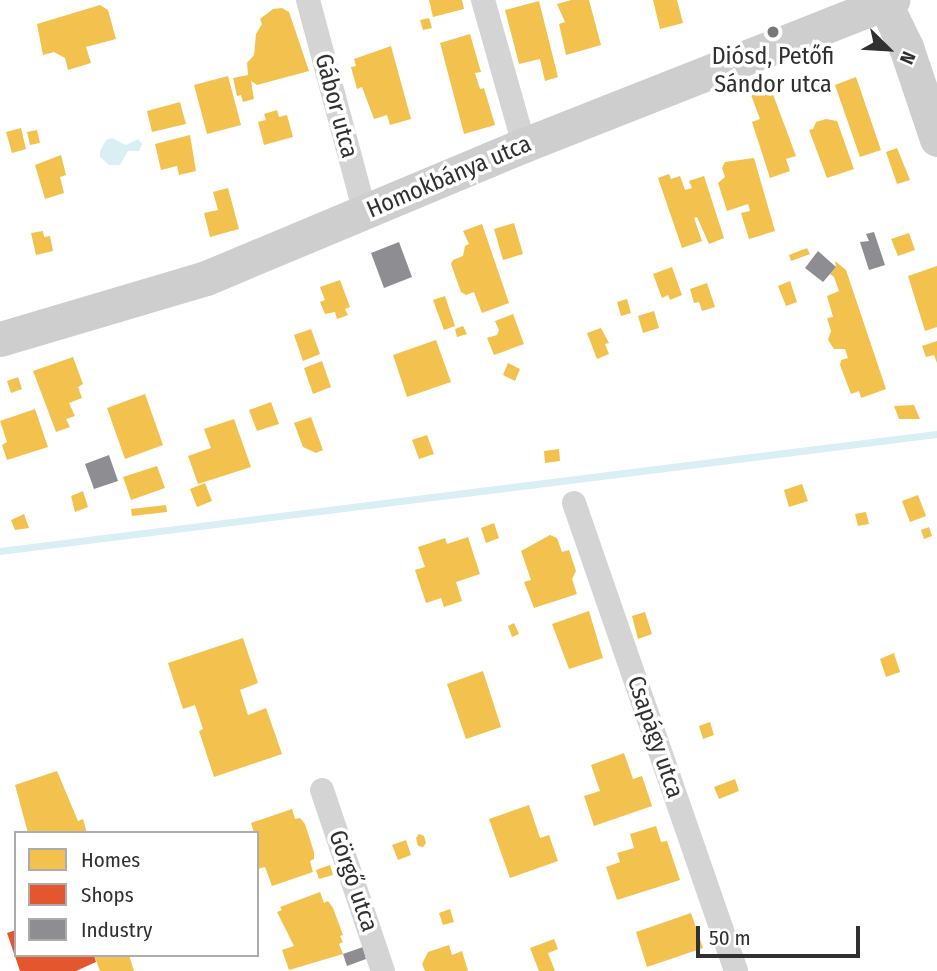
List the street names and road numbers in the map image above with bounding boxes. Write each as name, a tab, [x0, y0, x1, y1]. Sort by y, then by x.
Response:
street label: Gábor utca	[308, 51, 364, 161]
street label: Homokbánya utca	[362, 129, 536, 225]
street label: Csapágy utca	[621, 672, 689, 802]
street label: Görgő utca	[322, 826, 384, 936]

